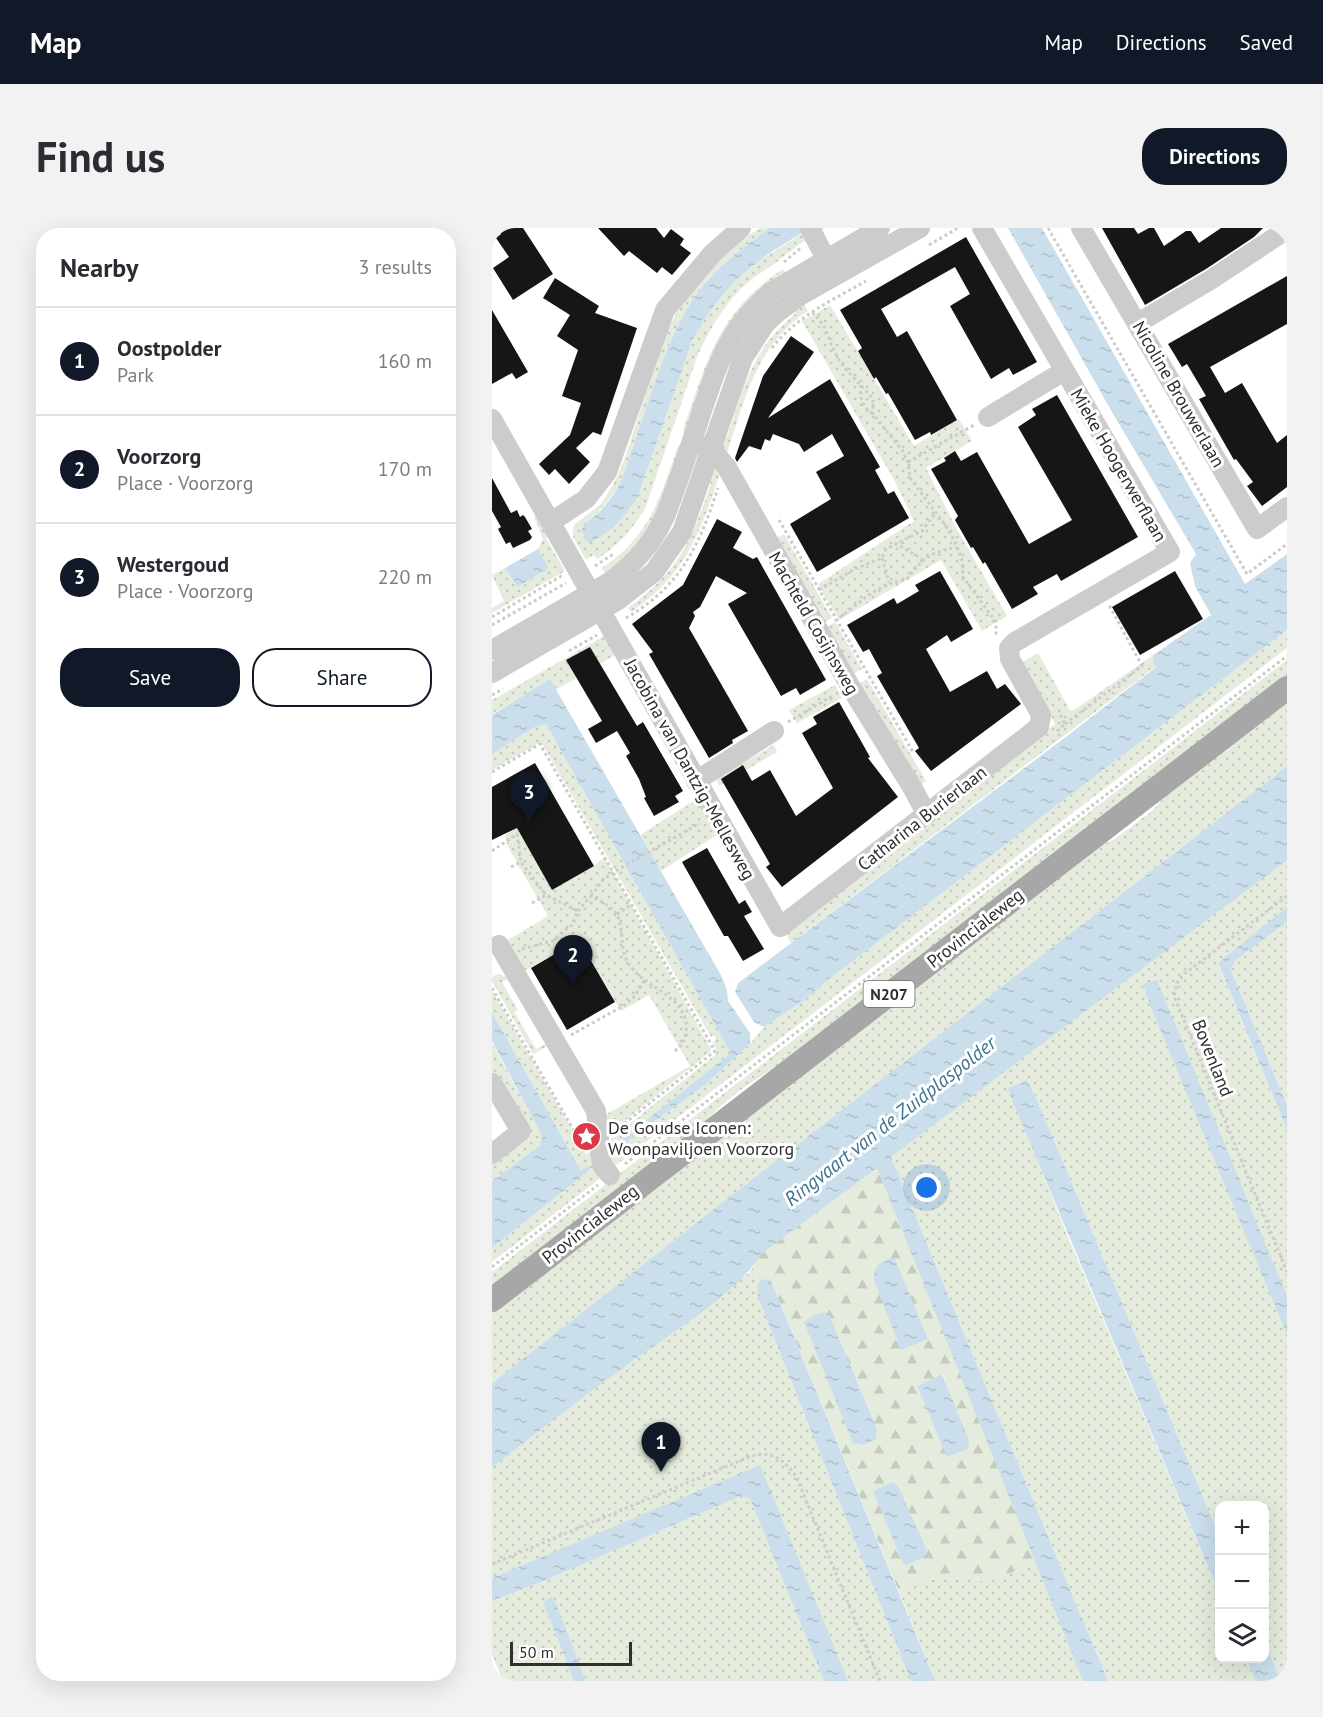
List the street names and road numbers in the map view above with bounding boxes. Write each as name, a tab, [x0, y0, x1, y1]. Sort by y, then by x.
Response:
street label: Nicoline Brouwerlaan	[1128, 317, 1230, 471]
street label: Mieke Hoogerwerflaan	[1066, 384, 1172, 546]
street label: Machteld Cosijnsweg	[764, 547, 864, 699]
street label: Jacobina van Dantzig-Mellesweg	[619, 653, 761, 884]
street label: Catharina Burierlaan	[853, 760, 991, 876]
street label: Provincialeweg	[922, 883, 1028, 973]
road number: N207	[864, 981, 914, 1007]
street label: Bovenland	[1187, 1016, 1239, 1100]
street label: Provincialeweg	[537, 1179, 643, 1269]

